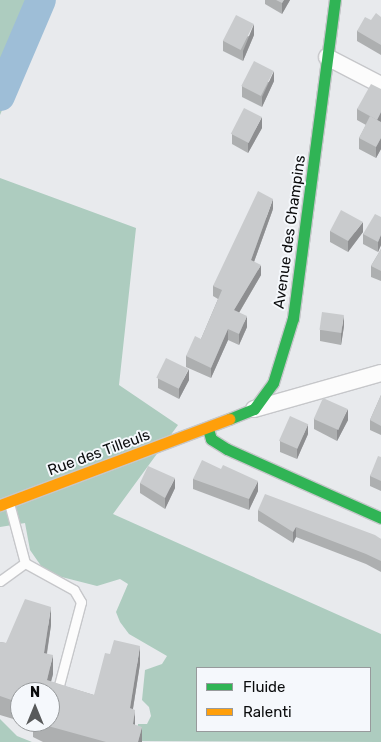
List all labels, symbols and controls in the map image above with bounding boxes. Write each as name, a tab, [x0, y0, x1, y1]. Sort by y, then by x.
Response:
street label: Avenue des Champins	[270, 154, 310, 310]
street label: Rue des Tilleuls	[45, 426, 153, 480]
legend	[196, 667, 371, 732]
text: Fluide	[243, 678, 285, 696]
north arrow	[10, 682, 60, 732]
text: N	[30, 684, 40, 701]
text: Ralenti	[243, 703, 292, 721]

